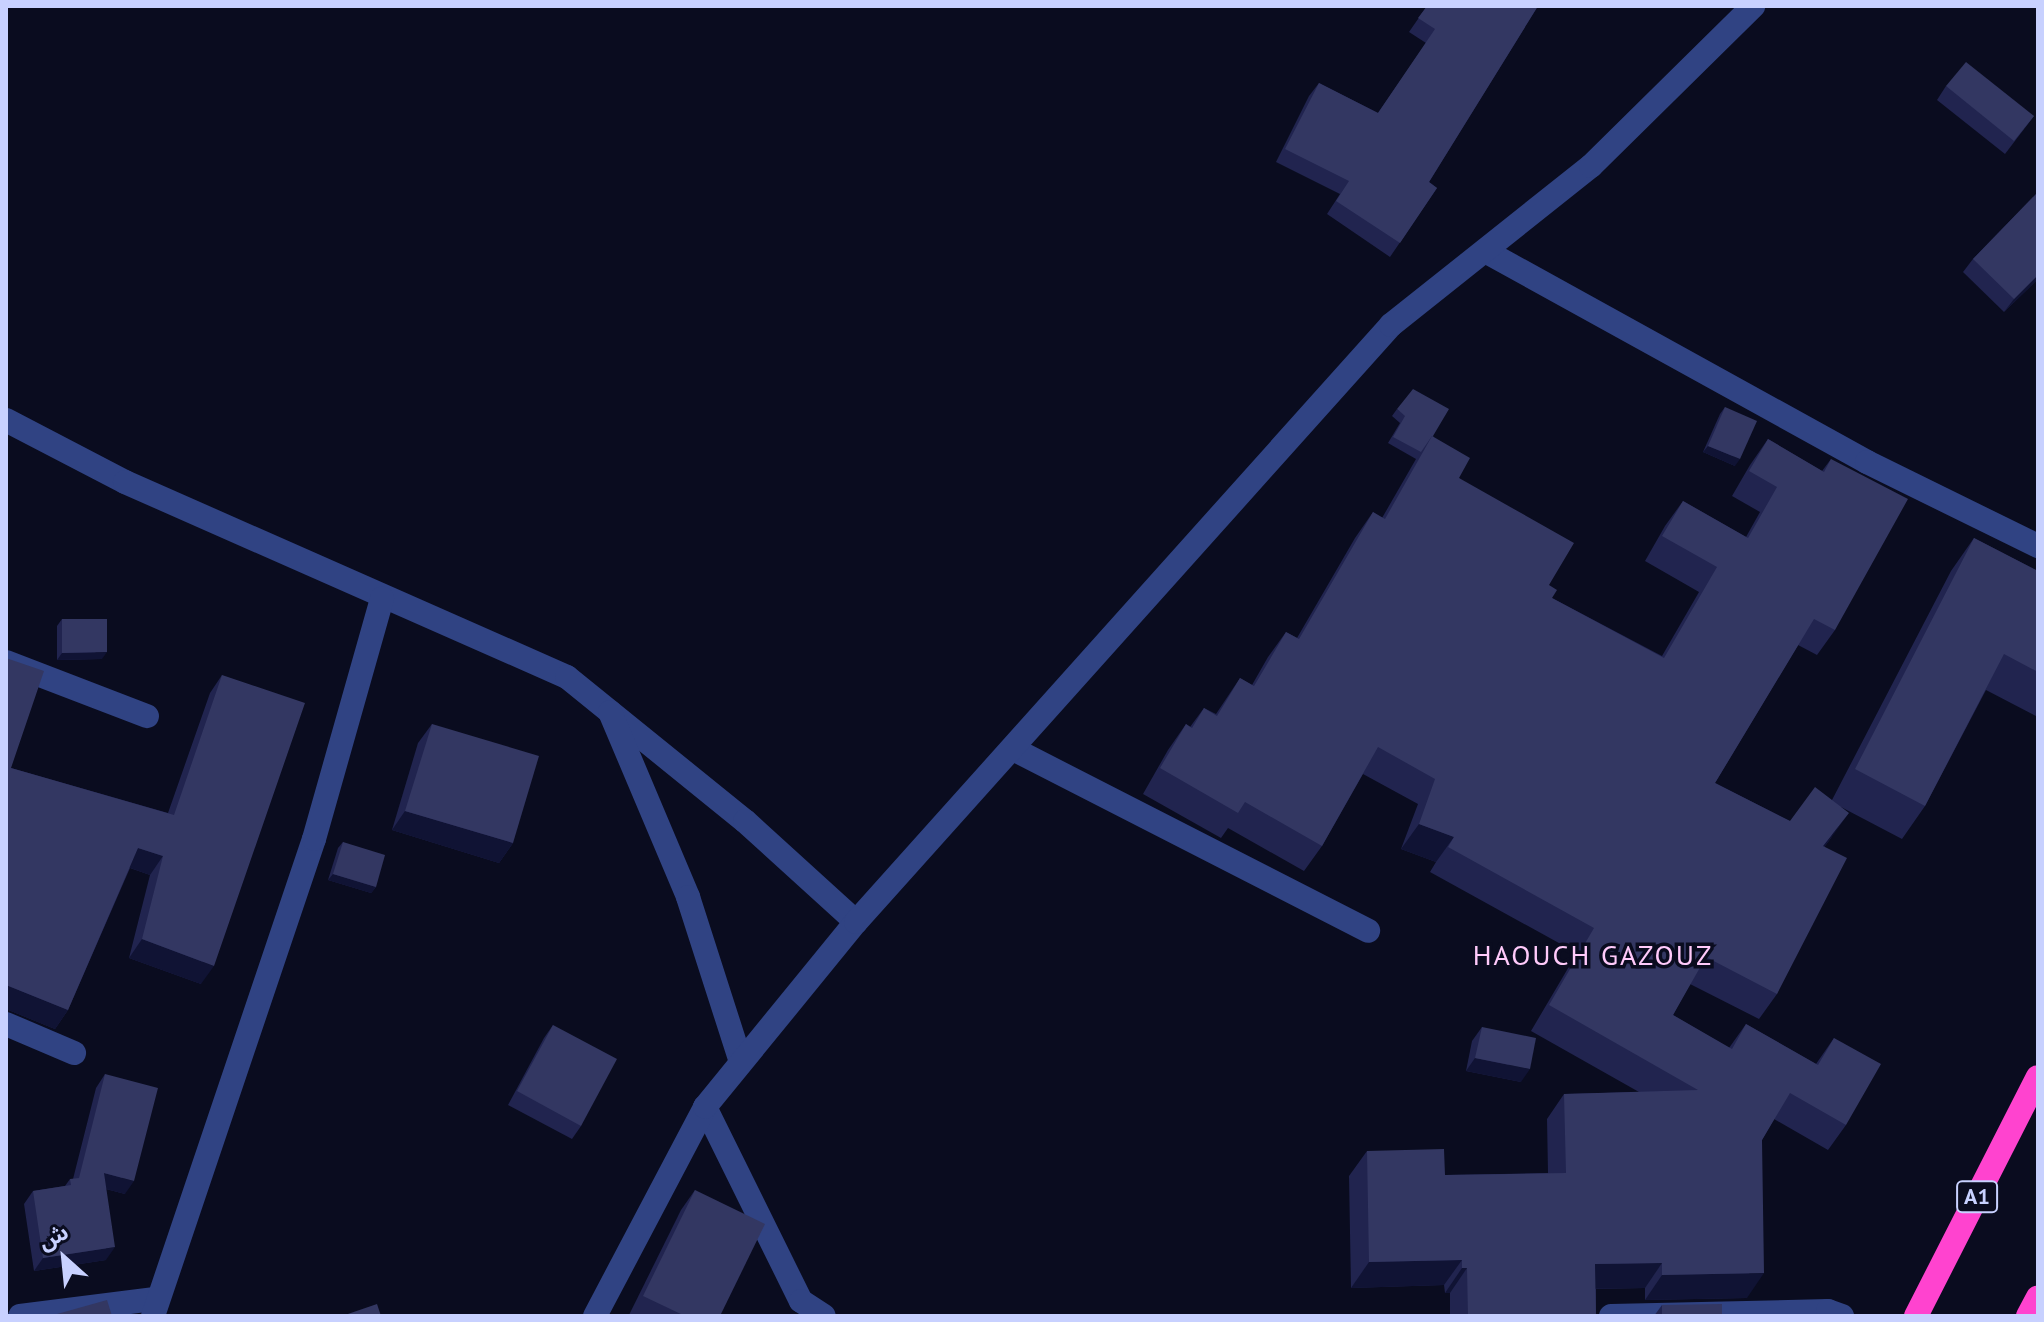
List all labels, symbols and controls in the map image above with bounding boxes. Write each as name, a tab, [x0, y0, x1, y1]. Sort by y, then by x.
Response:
district label: HAOUCH GAZOUZ	[1473, 938, 1713, 972]
road number: A1	[1955, 1179, 1999, 1215]
text: ش	[33, 1217, 73, 1256]
north arrow	[24, 1218, 104, 1298]

